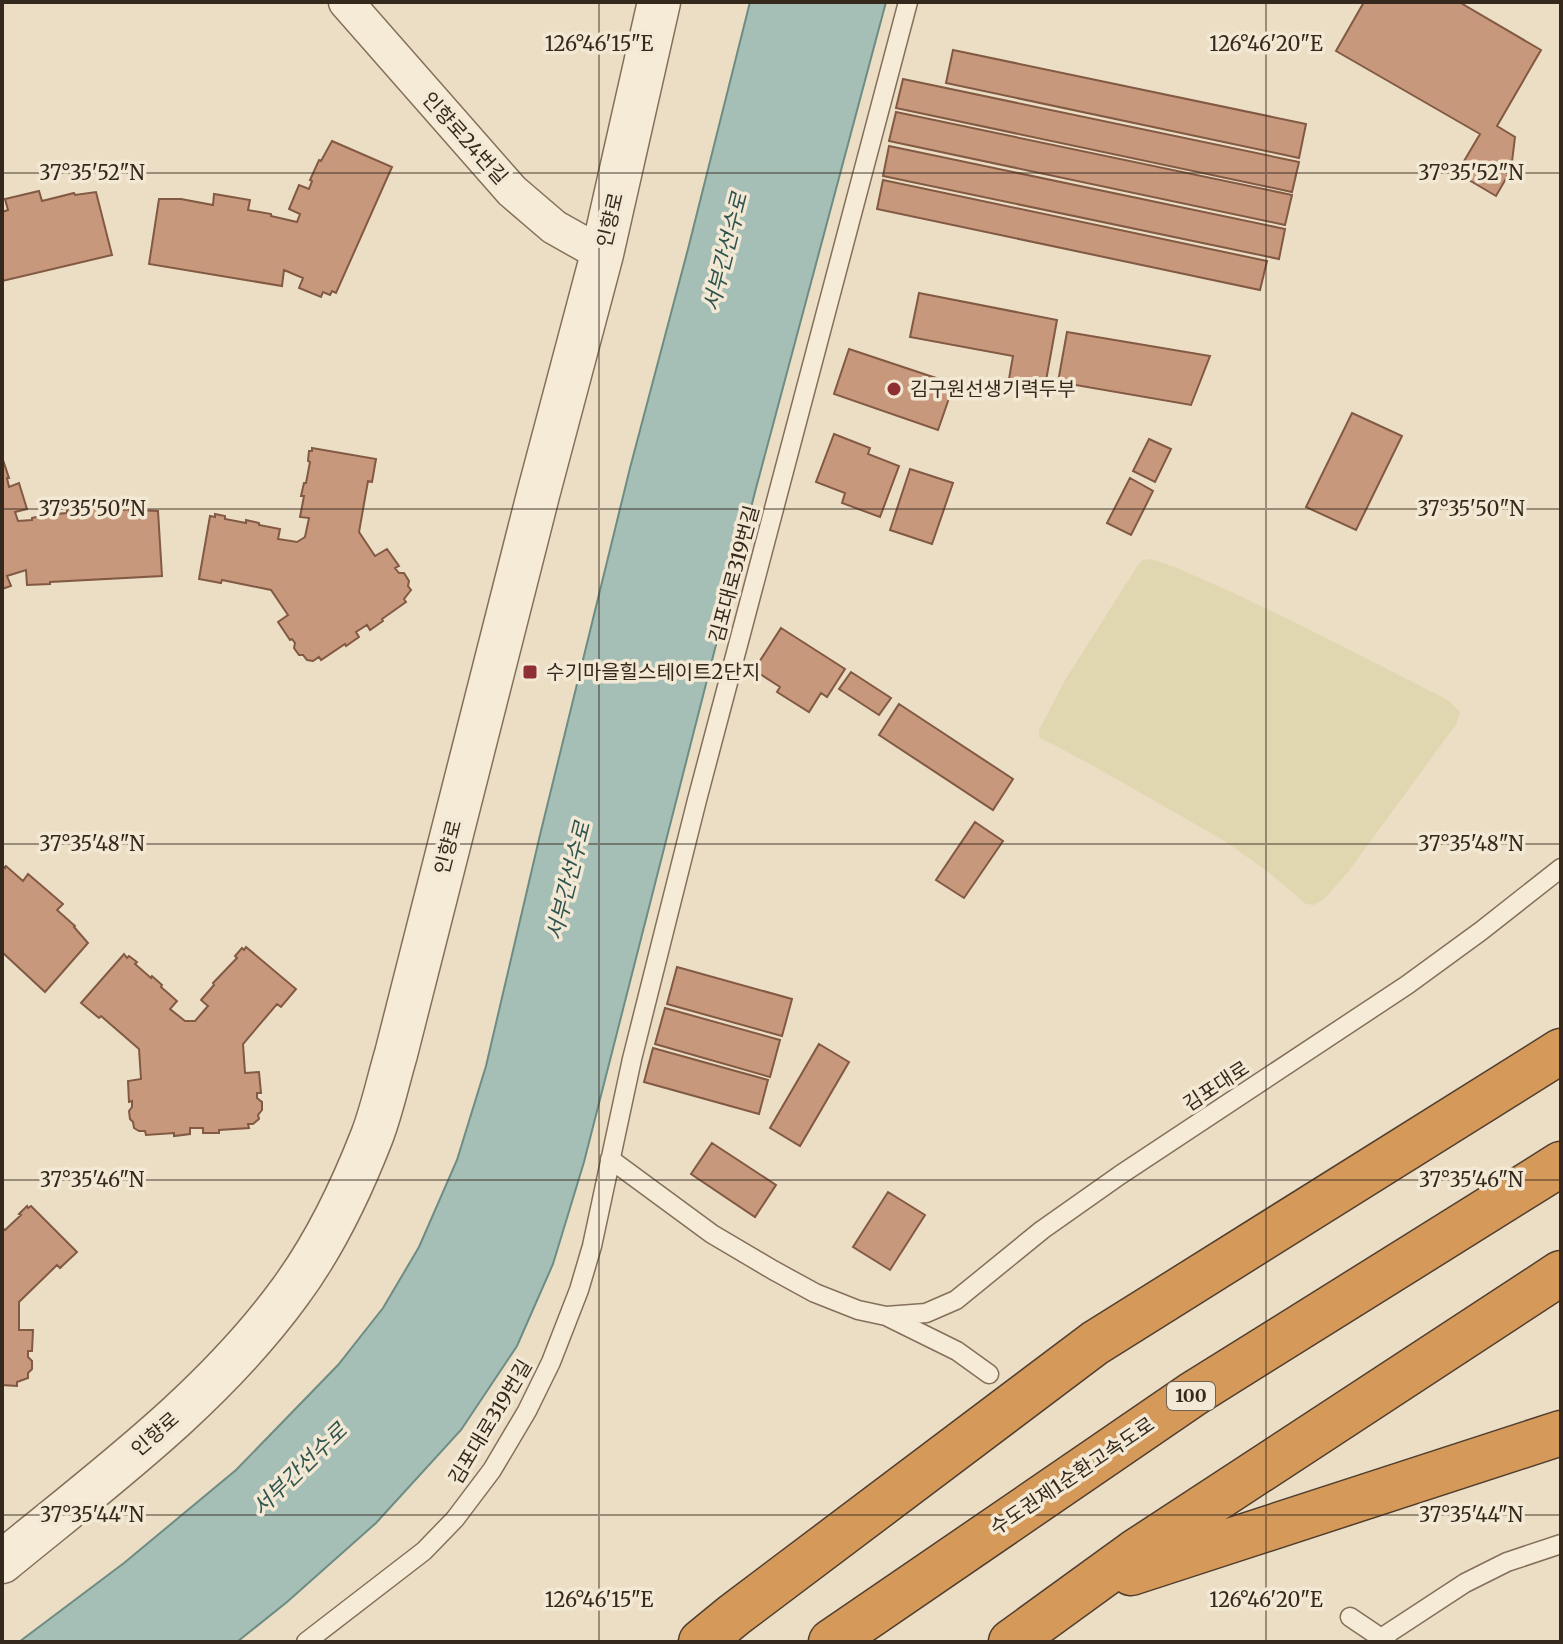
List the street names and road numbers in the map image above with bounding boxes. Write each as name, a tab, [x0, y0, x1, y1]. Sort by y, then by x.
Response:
street label: 인향로24번길	[417, 86, 513, 189]
street label: 인향로	[591, 190, 628, 250]
street label: 김포대로319번길	[703, 502, 764, 645]
street label: 인향로	[429, 817, 466, 877]
street label: 김포대로	[1178, 1055, 1253, 1116]
street label: 김포대로319번길	[442, 1355, 537, 1489]
road number: 100	[1167, 1382, 1215, 1410]
street label: 인향로	[126, 1406, 184, 1461]
street label: 수도권제1순환고속도로	[985, 1411, 1159, 1540]

